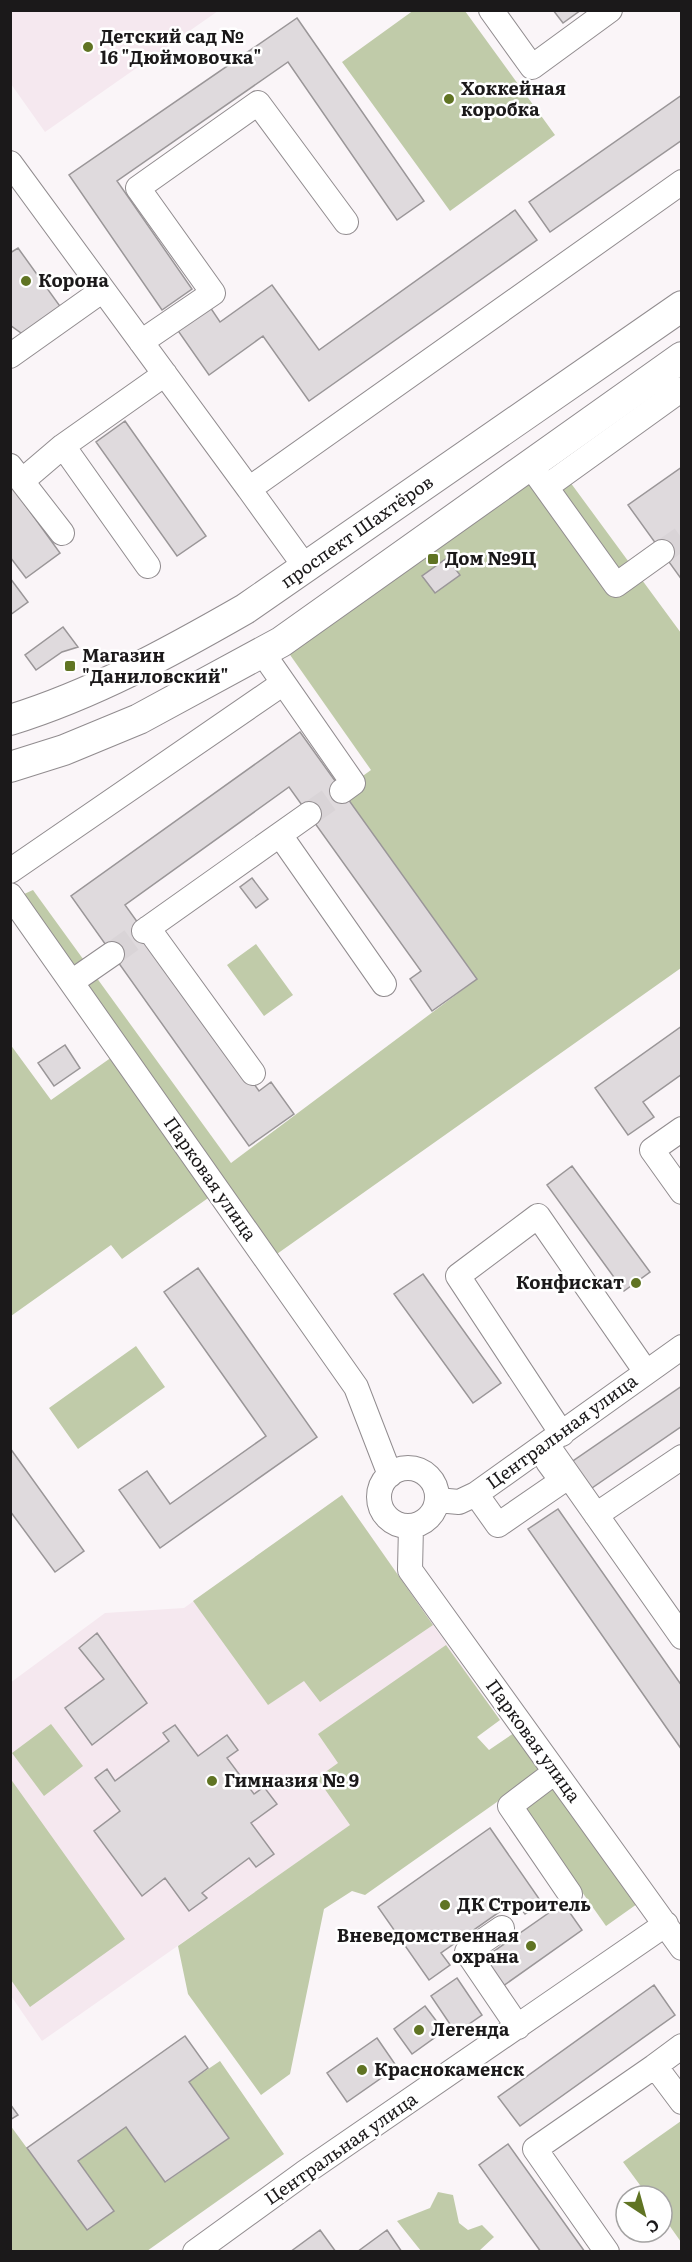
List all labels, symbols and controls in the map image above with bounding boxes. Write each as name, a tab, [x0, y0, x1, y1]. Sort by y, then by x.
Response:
place label: Детский сад № 16 "Дюймовочка"	[100, 22, 261, 70]
marker: Детский сад № 16 "Дюймовочка"	[81, 40, 95, 54]
place label: Хоккейная коробка	[461, 74, 566, 122]
marker: Хоккейная коробка	[442, 92, 456, 106]
place label: Корона	[38, 266, 109, 293]
marker: Корона	[19, 274, 33, 288]
street label: проспект Шахтёров	[274, 468, 438, 594]
place label: Дом №9Ц	[445, 544, 537, 571]
marker: Дом №9Ц	[426, 552, 440, 566]
place label: Магазин "Даниловский"	[82, 641, 228, 689]
marker: Магазин "Даниловский"	[63, 659, 77, 673]
street label: Парковая улица	[158, 1110, 264, 1246]
place label: Конфискат	[516, 1268, 624, 1295]
marker: Конфискат	[629, 1276, 643, 1290]
street label: Центральная улица	[480, 1366, 643, 1495]
street label: Парковая улица	[480, 1673, 588, 1808]
place label: Гимназия № 9	[224, 1766, 359, 1793]
marker: Гимназия № 9	[205, 1774, 219, 1788]
place label: ДК Строитель	[457, 1890, 591, 1917]
marker: ДК Строитель	[438, 1898, 452, 1912]
place label: Вневедомственная охрана	[337, 1921, 520, 1969]
marker: Вневедомственная охрана	[524, 1939, 538, 1953]
place label: Легенда	[431, 2015, 510, 2042]
marker: Легенда	[412, 2023, 426, 2037]
place label: Краснокаменск	[374, 2055, 525, 2082]
marker: Краснокаменск	[355, 2063, 369, 2077]
street label: Центральная улица	[258, 2085, 422, 2211]
north arrow	[614, 2184, 674, 2244]
text: С	[642, 2214, 665, 2240]

